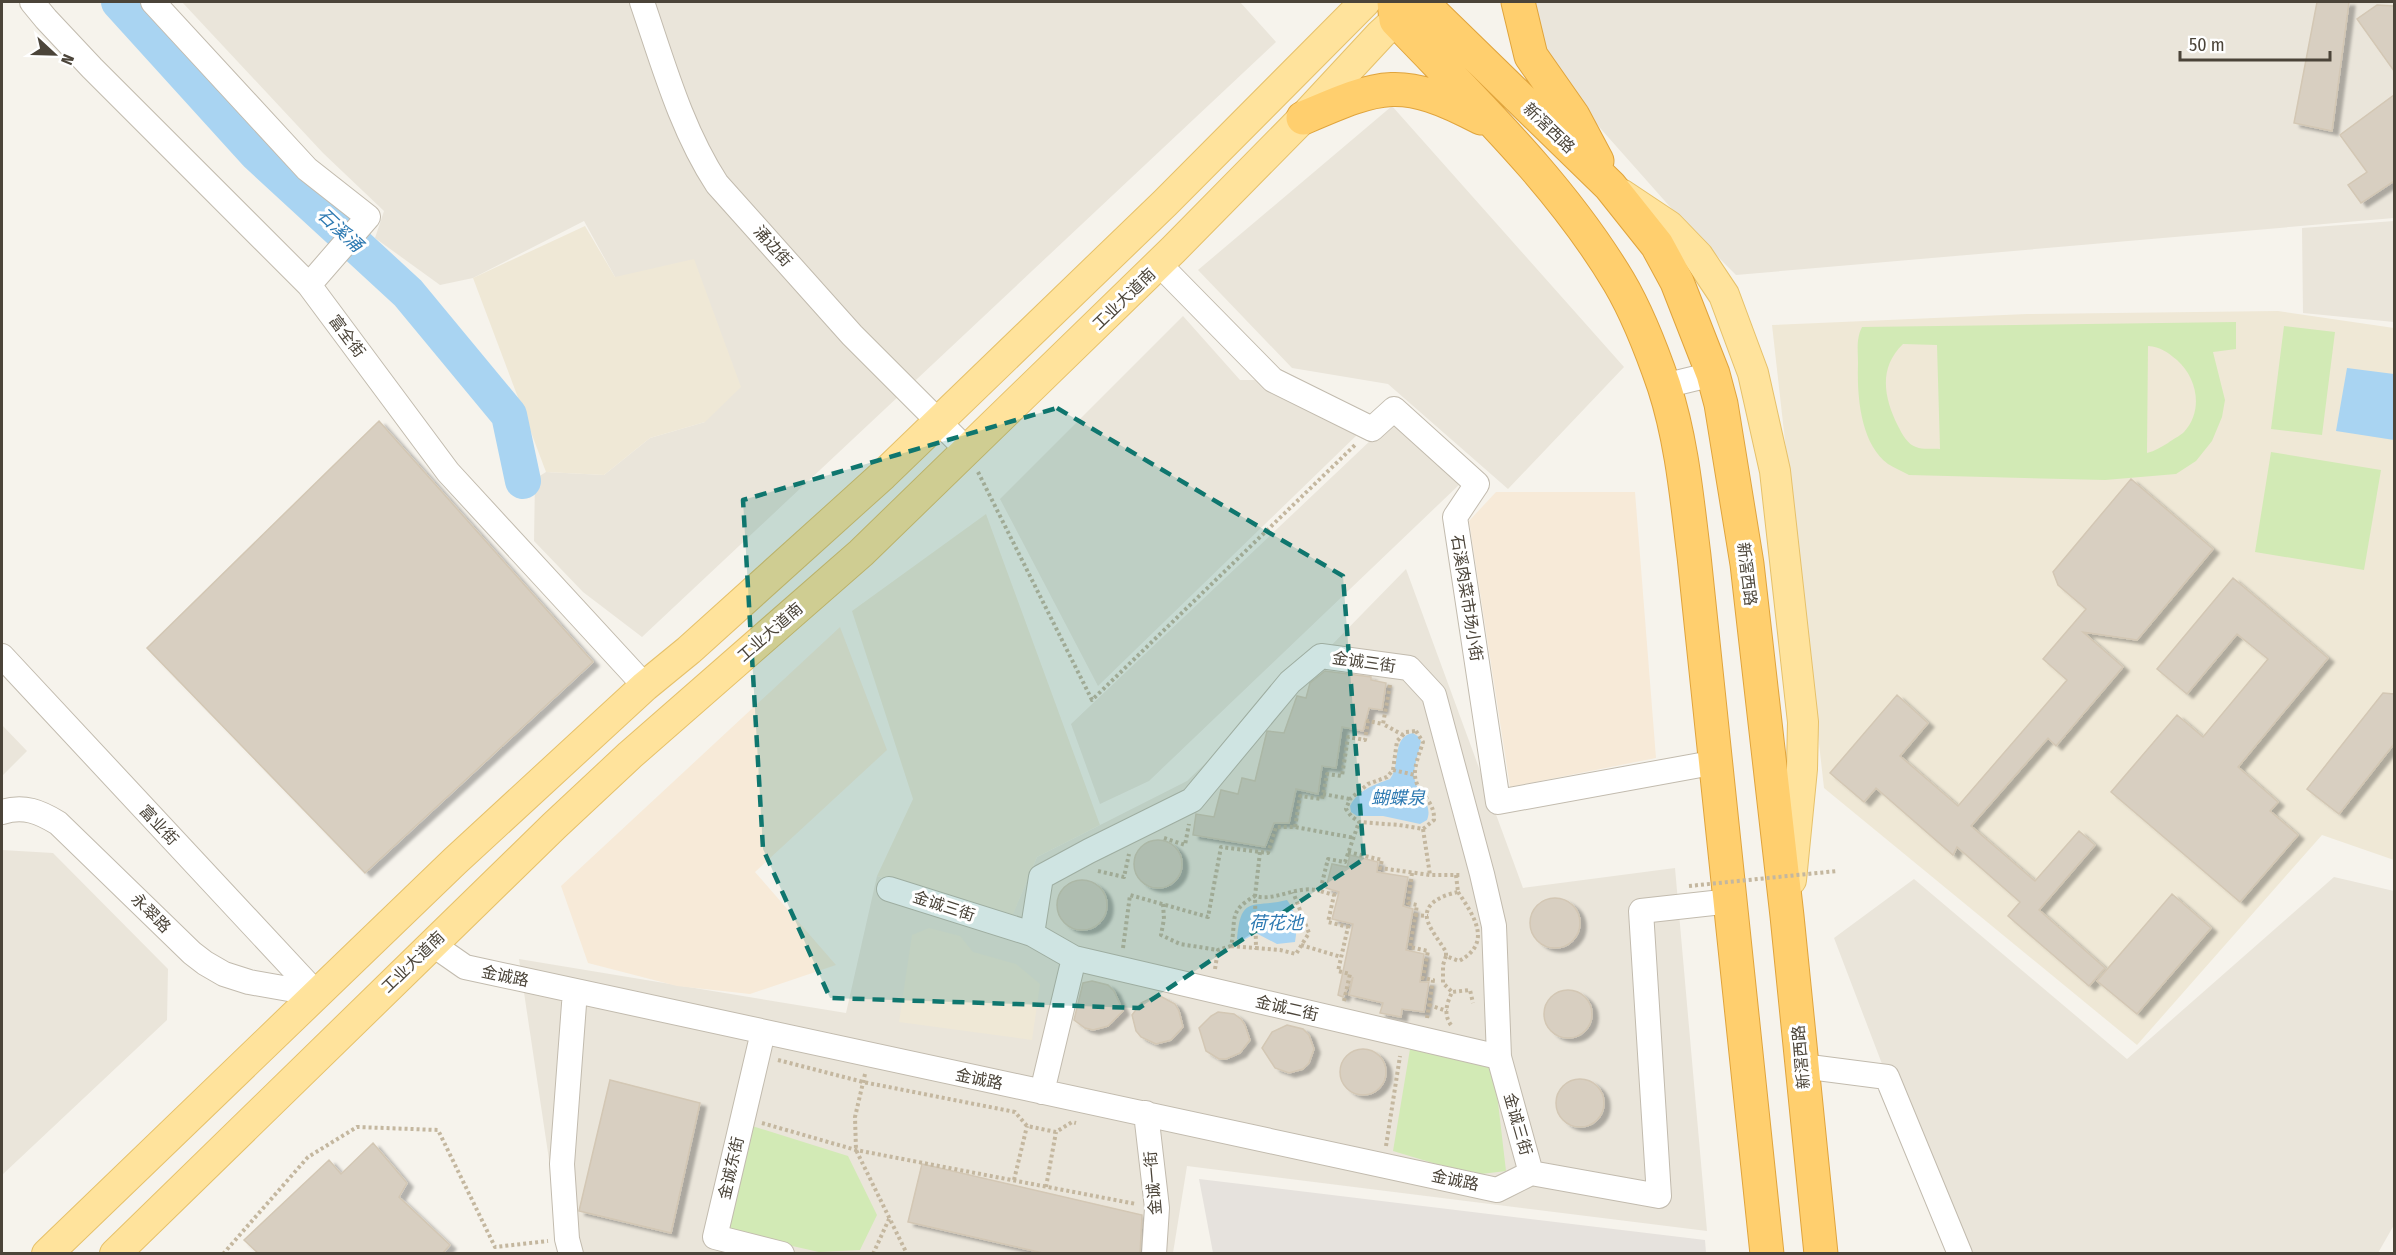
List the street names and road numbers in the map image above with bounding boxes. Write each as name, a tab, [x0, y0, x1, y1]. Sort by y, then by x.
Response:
street label: 新滘西路	[1519, 99, 1579, 157]
street label: 涌边街	[750, 222, 796, 270]
street label: 工业大道南	[1089, 264, 1159, 334]
street label: 富全街	[325, 311, 369, 361]
street label: 石溪肉菜市场小街	[1448, 533, 1486, 663]
street label: 新滘西路	[1734, 541, 1760, 607]
street label: 工业大道南	[734, 599, 806, 665]
street label: 金诚三街	[1331, 648, 1397, 676]
street label: 富业街	[136, 801, 182, 849]
street label: 金诚三街	[911, 887, 977, 925]
street label: 永翠路	[127, 889, 175, 937]
street label: 工业大道南	[378, 927, 448, 997]
street label: 金诚路	[480, 962, 530, 990]
street label: 金诚二街	[1254, 992, 1320, 1024]
street label: 新滘西路	[1789, 1024, 1813, 1090]
street label: 金诚路	[954, 1065, 1004, 1093]
street label: 金诚三街	[1500, 1091, 1536, 1157]
street label: 金诚东街	[715, 1135, 747, 1201]
street label: 金诚一街	[1141, 1150, 1165, 1216]
street label: 金诚路	[1430, 1166, 1480, 1194]

